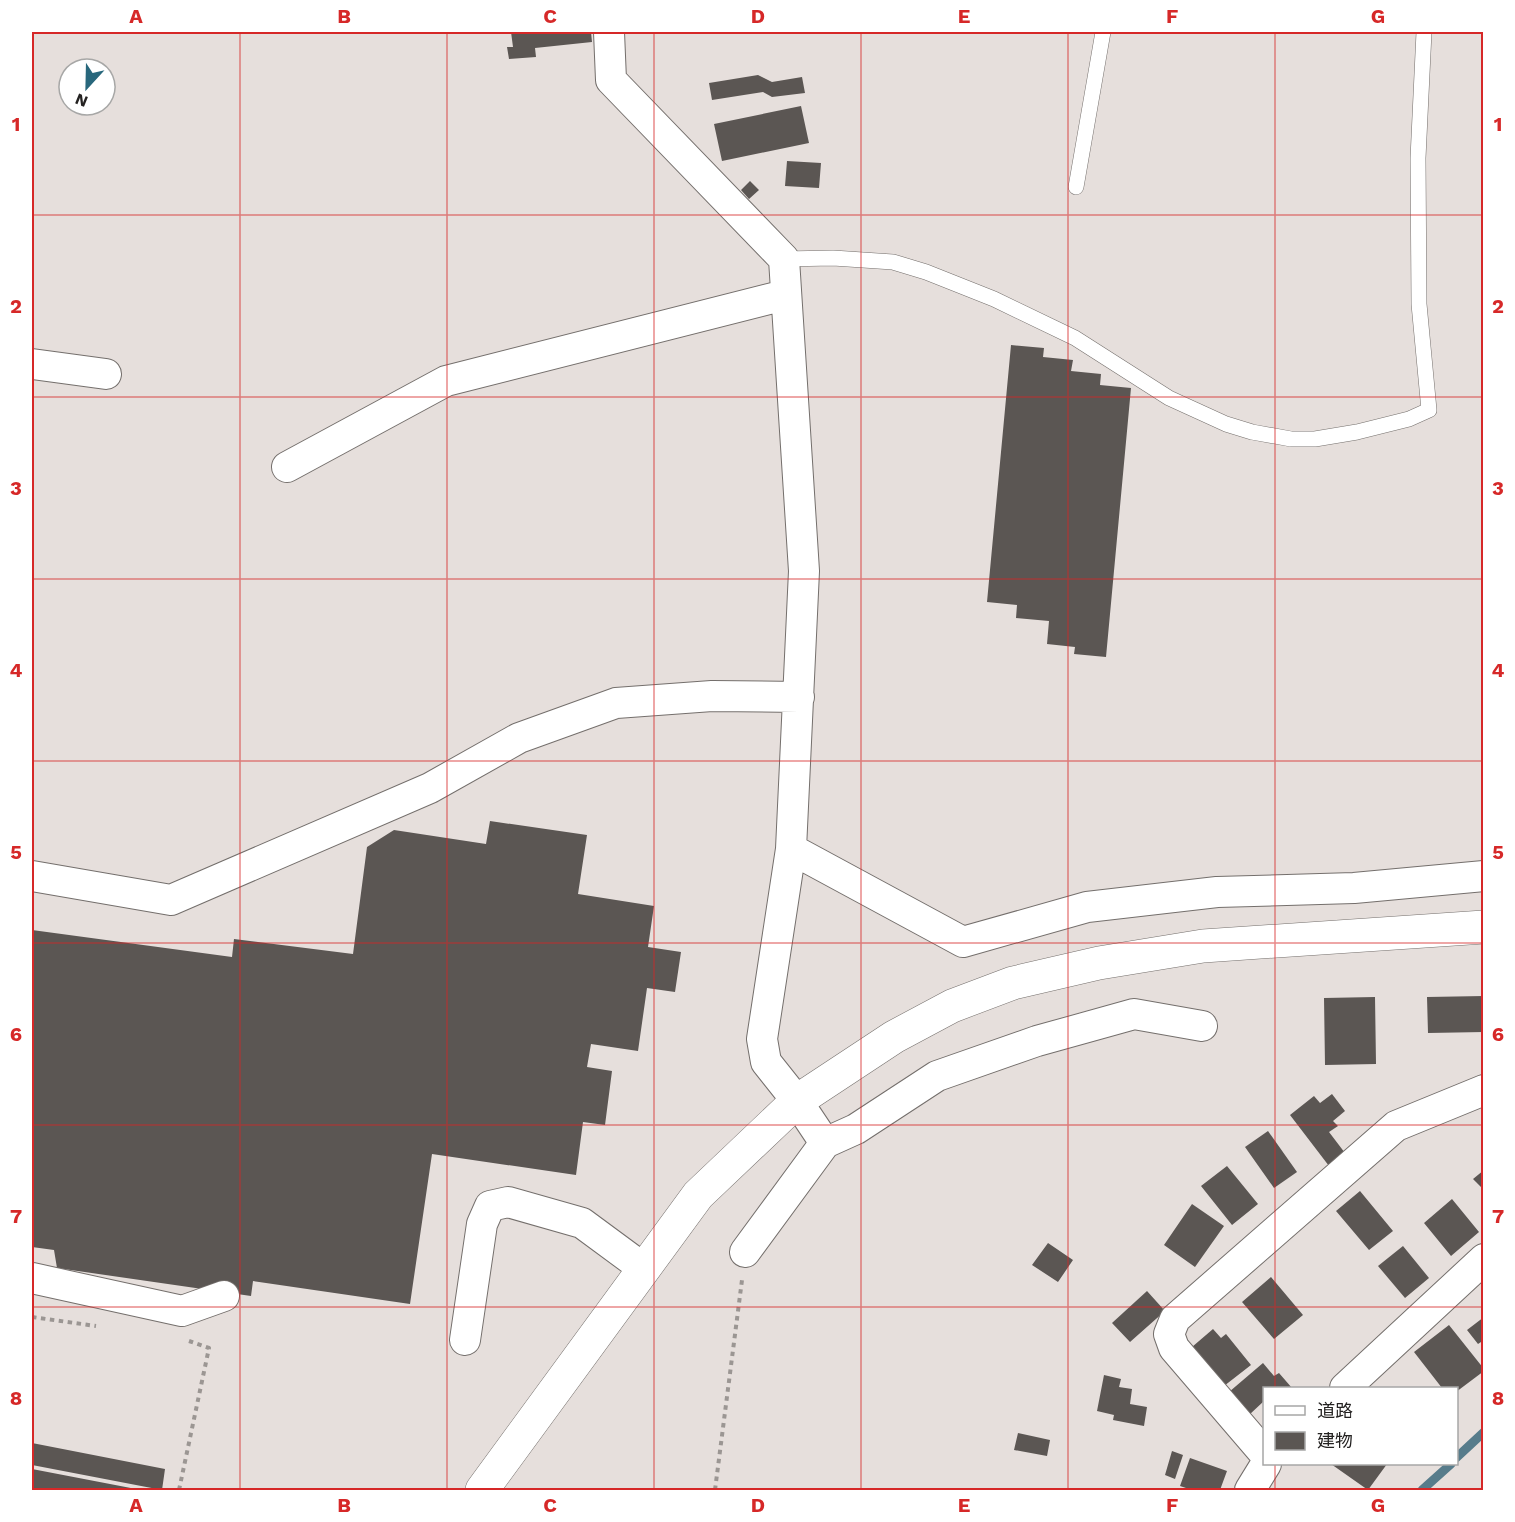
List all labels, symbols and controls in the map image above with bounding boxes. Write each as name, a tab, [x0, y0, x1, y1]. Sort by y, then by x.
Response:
text: A	[129, 4, 143, 28]
text: B	[337, 4, 351, 28]
text: C	[543, 4, 557, 28]
text: D	[751, 4, 765, 28]
text: E	[958, 4, 970, 28]
text: F	[1166, 4, 1178, 28]
text: G	[1371, 4, 1385, 28]
north arrow	[57, 57, 117, 117]
text: N	[73, 89, 91, 111]
text: 1	[12, 112, 20, 136]
text: 1	[1494, 112, 1502, 136]
text: 2	[10, 294, 22, 318]
text: 2	[1492, 294, 1504, 318]
text: 3	[10, 476, 22, 500]
text: 3	[1492, 476, 1504, 500]
text: 4	[10, 658, 23, 682]
text: 4	[1492, 658, 1505, 682]
text: 5	[10, 840, 22, 864]
text: 5	[1492, 840, 1504, 864]
text: 6	[10, 1022, 22, 1046]
text: 6	[1492, 1022, 1504, 1046]
text: 7	[10, 1204, 22, 1228]
text: 7	[1492, 1204, 1504, 1228]
text: 8	[10, 1386, 22, 1410]
text: 8	[1492, 1386, 1504, 1410]
legend	[1263, 1387, 1458, 1465]
text: 道路	[1317, 1400, 1353, 1421]
text: 建物	[1317, 1430, 1353, 1451]
text: A	[129, 1493, 143, 1517]
text: B	[337, 1493, 351, 1517]
text: C	[543, 1493, 557, 1517]
text: D	[751, 1493, 765, 1517]
text: E	[958, 1493, 970, 1517]
text: F	[1166, 1493, 1178, 1517]
text: G	[1371, 1493, 1385, 1517]

